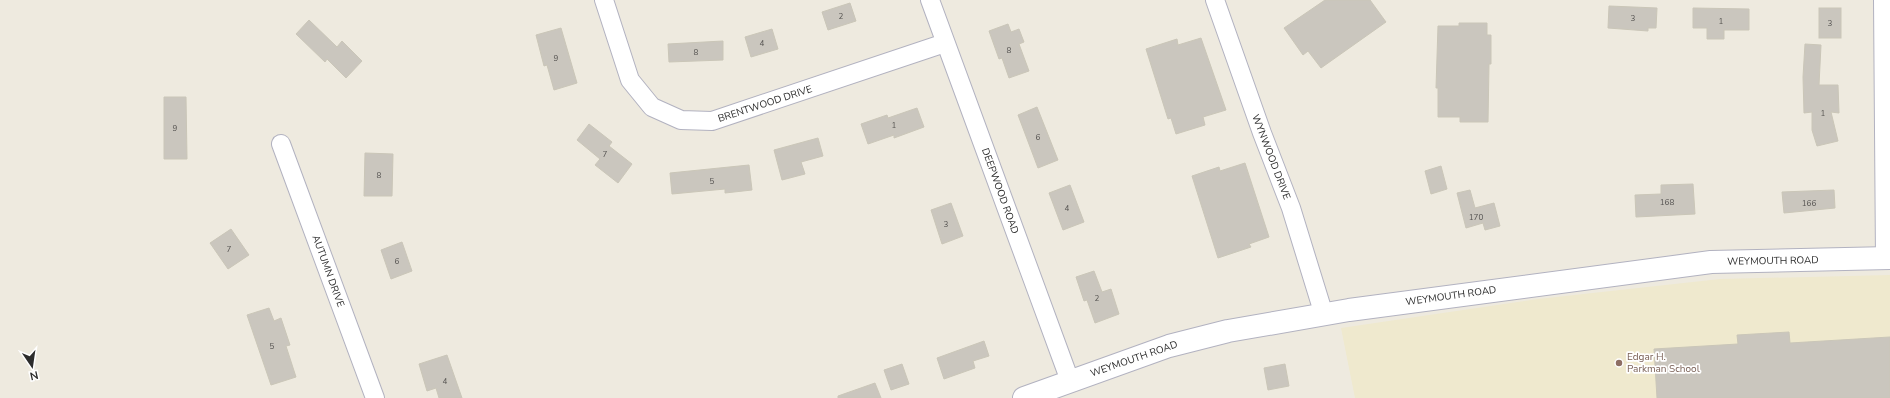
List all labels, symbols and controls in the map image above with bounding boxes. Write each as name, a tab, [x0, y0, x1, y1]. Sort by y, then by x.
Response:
house number: 2	[839, 11, 844, 22]
house number: 3	[1631, 13, 1636, 24]
house number: 1	[1719, 16, 1724, 27]
house number: 3	[1828, 18, 1833, 29]
house number: 4	[760, 38, 765, 49]
house number: 8	[1007, 45, 1012, 56]
house number: 8	[694, 47, 699, 58]
house number: 9	[554, 53, 559, 64]
street label: BRENTWOOD DRIVE	[716, 82, 814, 126]
house number: 1	[1821, 108, 1826, 119]
street label: WYNWOOD DRIVE	[1248, 112, 1294, 202]
house number: 1	[892, 120, 897, 131]
house number: 9	[173, 123, 178, 134]
house number: 6	[1036, 132, 1041, 143]
street label: DEEPWOOD ROAD	[978, 146, 1022, 236]
house number: 7	[603, 149, 608, 160]
house number: 8	[377, 170, 382, 181]
house number: 5	[710, 176, 715, 187]
house number: 168	[1660, 197, 1674, 208]
house number: 166	[1802, 198, 1816, 209]
house number: 4	[1065, 203, 1070, 214]
house number: 170	[1469, 212, 1483, 223]
house number: 3	[944, 219, 949, 230]
street label: AUTUMN DRIVE	[308, 233, 348, 309]
house number: 7	[227, 244, 232, 255]
street label: WEYMOUTH ROAD	[1727, 253, 1819, 269]
house number: 6	[395, 256, 400, 267]
street label: WEYMOUTH ROAD	[1405, 283, 1497, 309]
house number: 2	[1095, 293, 1100, 304]
street label: WEYMOUTH ROAD	[1088, 337, 1180, 381]
house number: 5	[270, 341, 275, 352]
north arrow	[12, 346, 52, 386]
place label: Edgar H. Parkman School	[1627, 350, 1700, 376]
marker: Edgar H. Parkman School	[1614, 358, 1624, 368]
text: N	[28, 367, 40, 383]
house number: 4	[443, 376, 448, 387]

